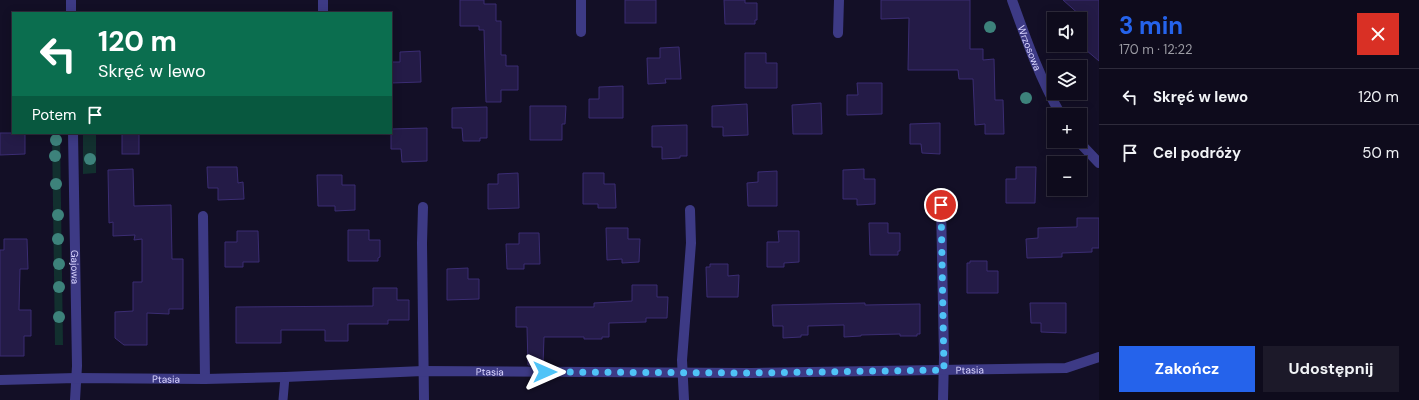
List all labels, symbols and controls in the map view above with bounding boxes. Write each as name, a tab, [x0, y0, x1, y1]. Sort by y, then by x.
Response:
text: 3 min	[1119, 10, 1183, 41]
map controls	[1047, 12, 1087, 196]
button: sound	[1047, 12, 1087, 52]
button: close	[1357, 13, 1399, 55]
text: 120 m	[98, 23, 177, 60]
street label: Wrzosowa	[1015, 23, 1045, 72]
icon: left	[32, 28, 84, 80]
text: 170 m · 12:22	[1119, 41, 1192, 58]
text: Skręć w lewo	[98, 59, 206, 83]
button: layers	[1047, 60, 1087, 100]
icon: left	[1119, 86, 1141, 108]
text: Skręć w lewo	[1153, 87, 1248, 107]
text: 120 m	[1358, 87, 1399, 107]
icon: arrive	[84, 104, 106, 126]
text: Potem	[32, 105, 76, 125]
button: +	[1047, 108, 1087, 148]
icon: arrive	[1119, 142, 1141, 164]
text: Cel podróży	[1153, 143, 1241, 163]
text: 50 m	[1362, 143, 1399, 163]
button: −	[1047, 156, 1087, 196]
pin	[924, 188, 958, 222]
icon: arrive	[930, 194, 952, 216]
street label: Gajowa	[69, 250, 82, 284]
button: Zakończ	[1119, 346, 1255, 392]
button: Udostępnij	[1263, 346, 1399, 392]
position arrow	[524, 351, 566, 393]
street label: Ptasia	[956, 363, 984, 376]
street label: Ptasia	[476, 365, 504, 378]
street label: Ptasia	[152, 372, 180, 385]

